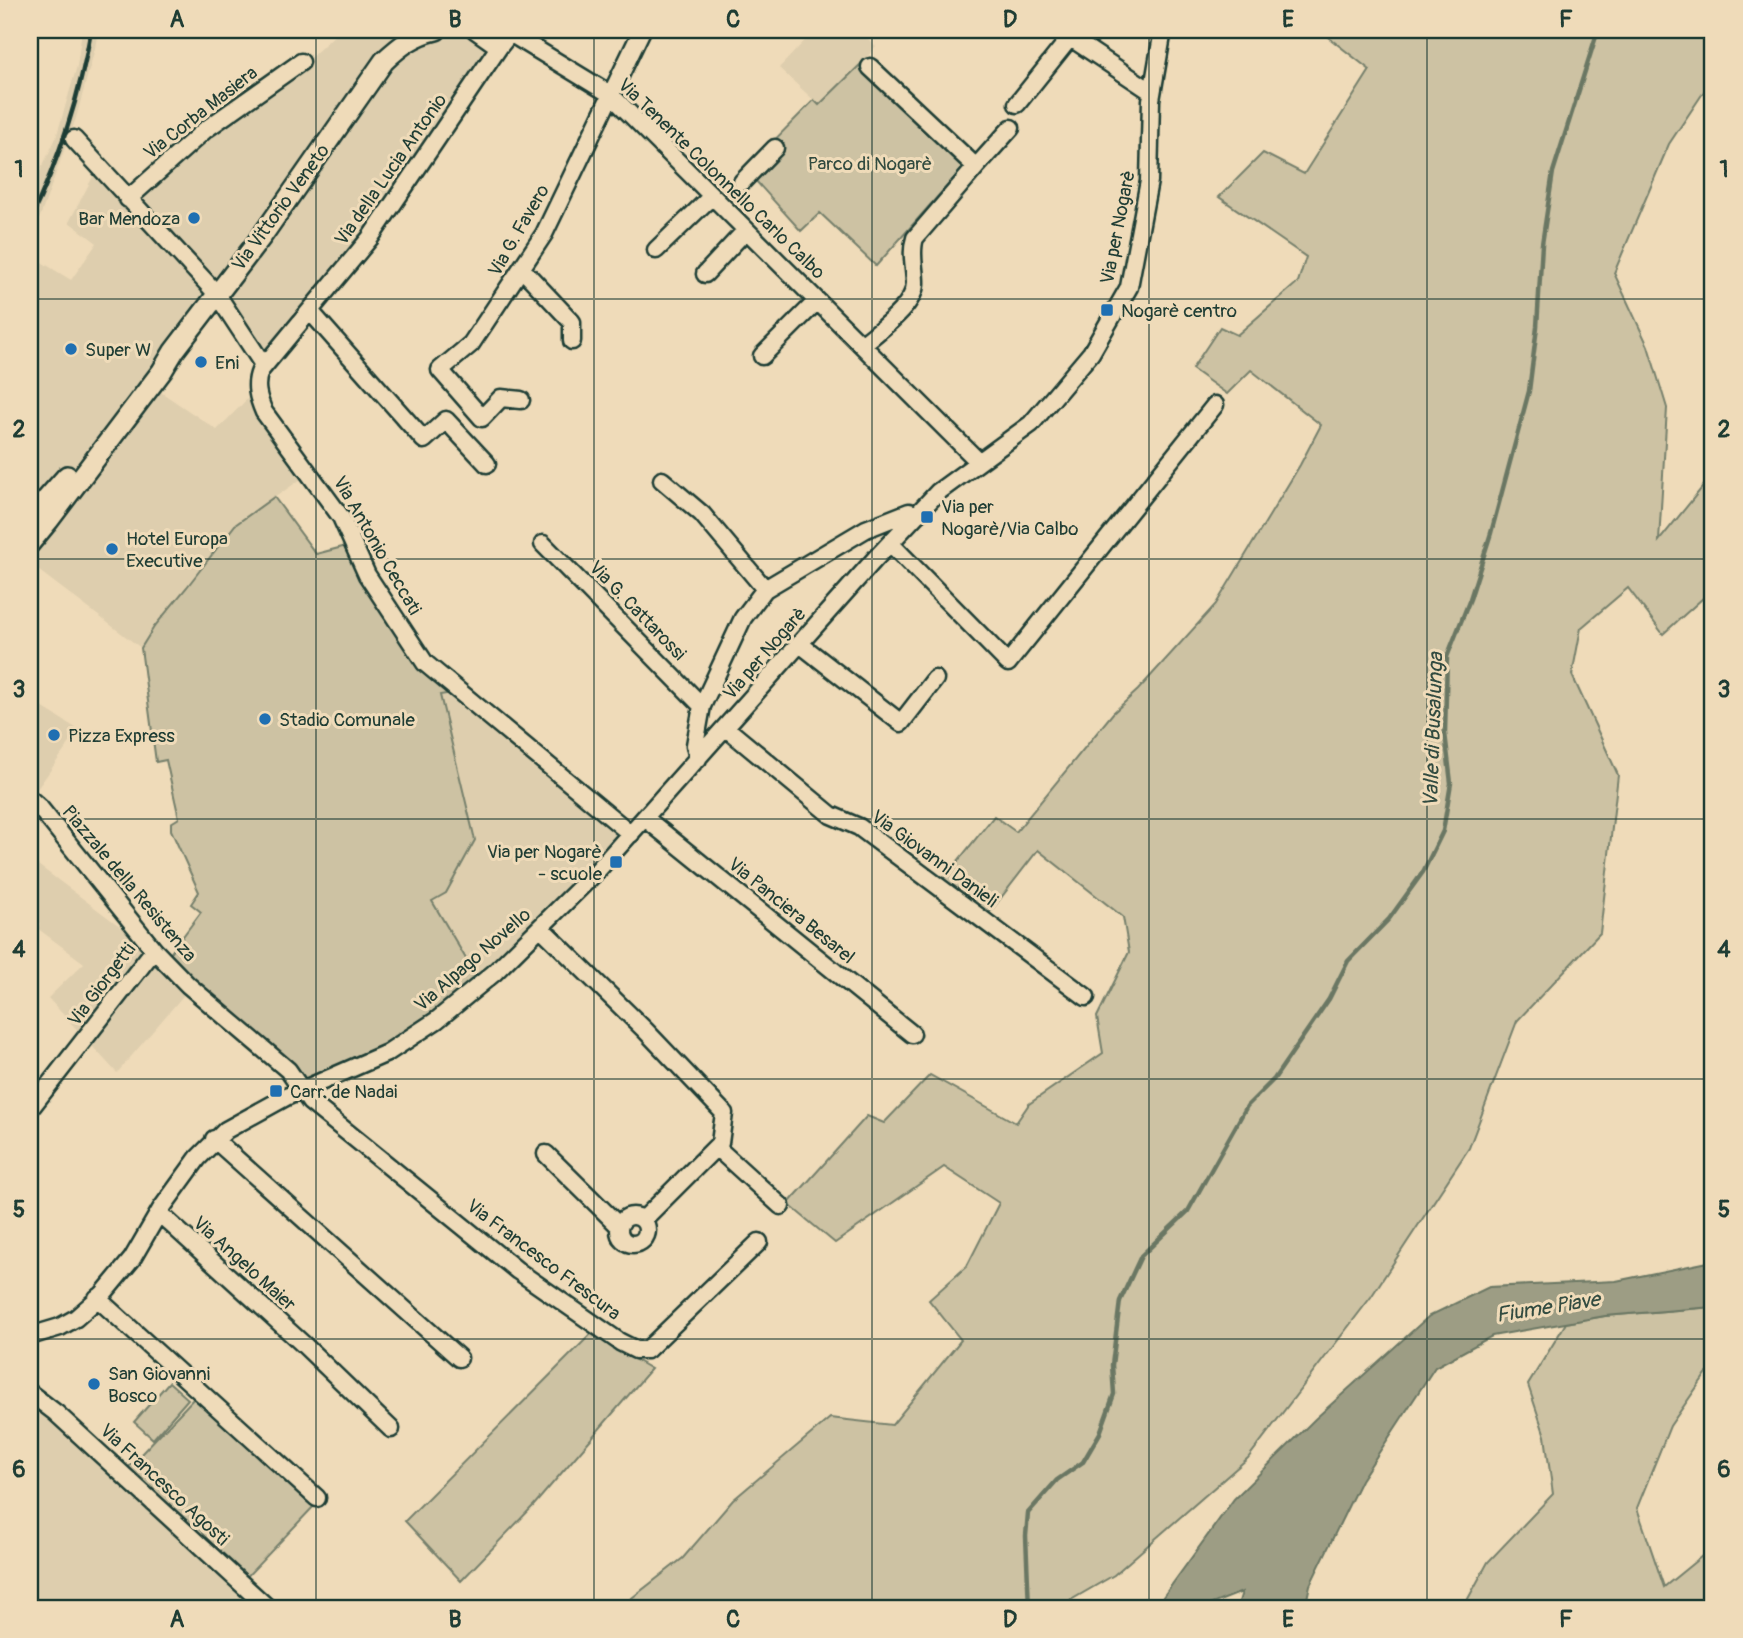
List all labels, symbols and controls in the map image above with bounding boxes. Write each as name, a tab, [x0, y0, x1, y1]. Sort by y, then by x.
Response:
text: A	[170, 5, 185, 34]
text: B	[448, 5, 462, 34]
text: C	[726, 5, 740, 34]
text: D	[1003, 5, 1017, 34]
text: E	[1282, 5, 1294, 34]
text: F	[1559, 5, 1573, 34]
street label: Via Corba Masiera	[139, 61, 263, 165]
street label: Via Tenente Colonnello Carlo Calbo	[613, 73, 830, 284]
street label: Via della Lucia Antonio	[329, 89, 452, 250]
street label: Via Vittorio Veneto	[227, 140, 335, 276]
park label: Parco di Nogarè	[808, 152, 932, 176]
text: 1	[15, 155, 24, 184]
text: 1	[1720, 155, 1729, 184]
street label: Via per Nogarè	[1095, 168, 1141, 286]
street label: Via G. Favero	[483, 180, 555, 281]
place label: Bar Mendoza	[78, 207, 180, 231]
marker: Bar Mendoza	[186, 210, 202, 226]
place label: Nogarè centro	[1121, 299, 1237, 323]
marker: Nogarè centro	[1099, 302, 1115, 318]
place label: Super W	[85, 338, 151, 362]
marker: Super W	[63, 341, 79, 357]
place label: Eni	[215, 351, 239, 375]
marker: Eni	[193, 354, 209, 370]
text: 2	[13, 415, 26, 444]
text: 2	[1718, 415, 1731, 444]
street label: Via Antonio Ceccati	[328, 472, 427, 619]
place label: Via per Nogarè/Via Calbo	[941, 495, 1079, 541]
marker: Via per Nogarè/Via Calbo	[919, 509, 935, 525]
place label: Hotel Europa Executive	[126, 527, 228, 573]
marker: Hotel Europa Executive	[104, 541, 120, 557]
street label: Via G. Cattarossi	[584, 556, 691, 666]
street label: Via per Nogarè	[718, 602, 812, 705]
water label: Valle di Busalunga	[1417, 651, 1450, 808]
text: 3	[13, 675, 25, 704]
text: 3	[1718, 675, 1730, 704]
place label: Stadio Comunale	[279, 708, 415, 732]
marker: Stadio Comunale	[257, 711, 273, 727]
place label: Pizza Express	[68, 724, 175, 748]
marker: Pizza Express	[46, 727, 62, 743]
street label: Piazzale della Resistenza	[57, 800, 202, 967]
street label: Via Giovanni Danieli	[866, 805, 1003, 913]
place label: Via per Nogarè - scuole	[487, 840, 603, 886]
street label: Via Panciera Besarel	[723, 852, 860, 969]
marker: Via per Nogarè - scuole	[608, 854, 624, 870]
street label: Via Alpago Novello	[410, 903, 536, 1017]
text: 4	[12, 935, 26, 964]
text: 4	[1717, 935, 1731, 964]
street label: Via Giorgetti	[63, 938, 141, 1031]
place label: Carr. de Nadai	[290, 1080, 397, 1104]
marker: Carr. de Nadai	[268, 1083, 284, 1099]
street label: Via Francesco Frescura	[462, 1194, 625, 1326]
text: 5	[13, 1195, 25, 1224]
text: 5	[1718, 1195, 1730, 1224]
street label: Via Angelo Maier	[188, 1211, 301, 1317]
water label: Fiume Piave	[1494, 1286, 1605, 1329]
place label: San Giovanni Bosco	[108, 1362, 210, 1408]
marker: San Giovanni Bosco	[86, 1376, 102, 1392]
street label: Via Francesco Agosti	[95, 1419, 234, 1551]
text: 6	[12, 1455, 26, 1484]
text: 6	[1717, 1455, 1731, 1484]
text: A	[170, 1605, 185, 1634]
text: B	[448, 1605, 462, 1634]
text: C	[726, 1605, 740, 1634]
text: D	[1003, 1605, 1017, 1634]
text: E	[1282, 1605, 1294, 1634]
text: F	[1559, 1605, 1573, 1634]

